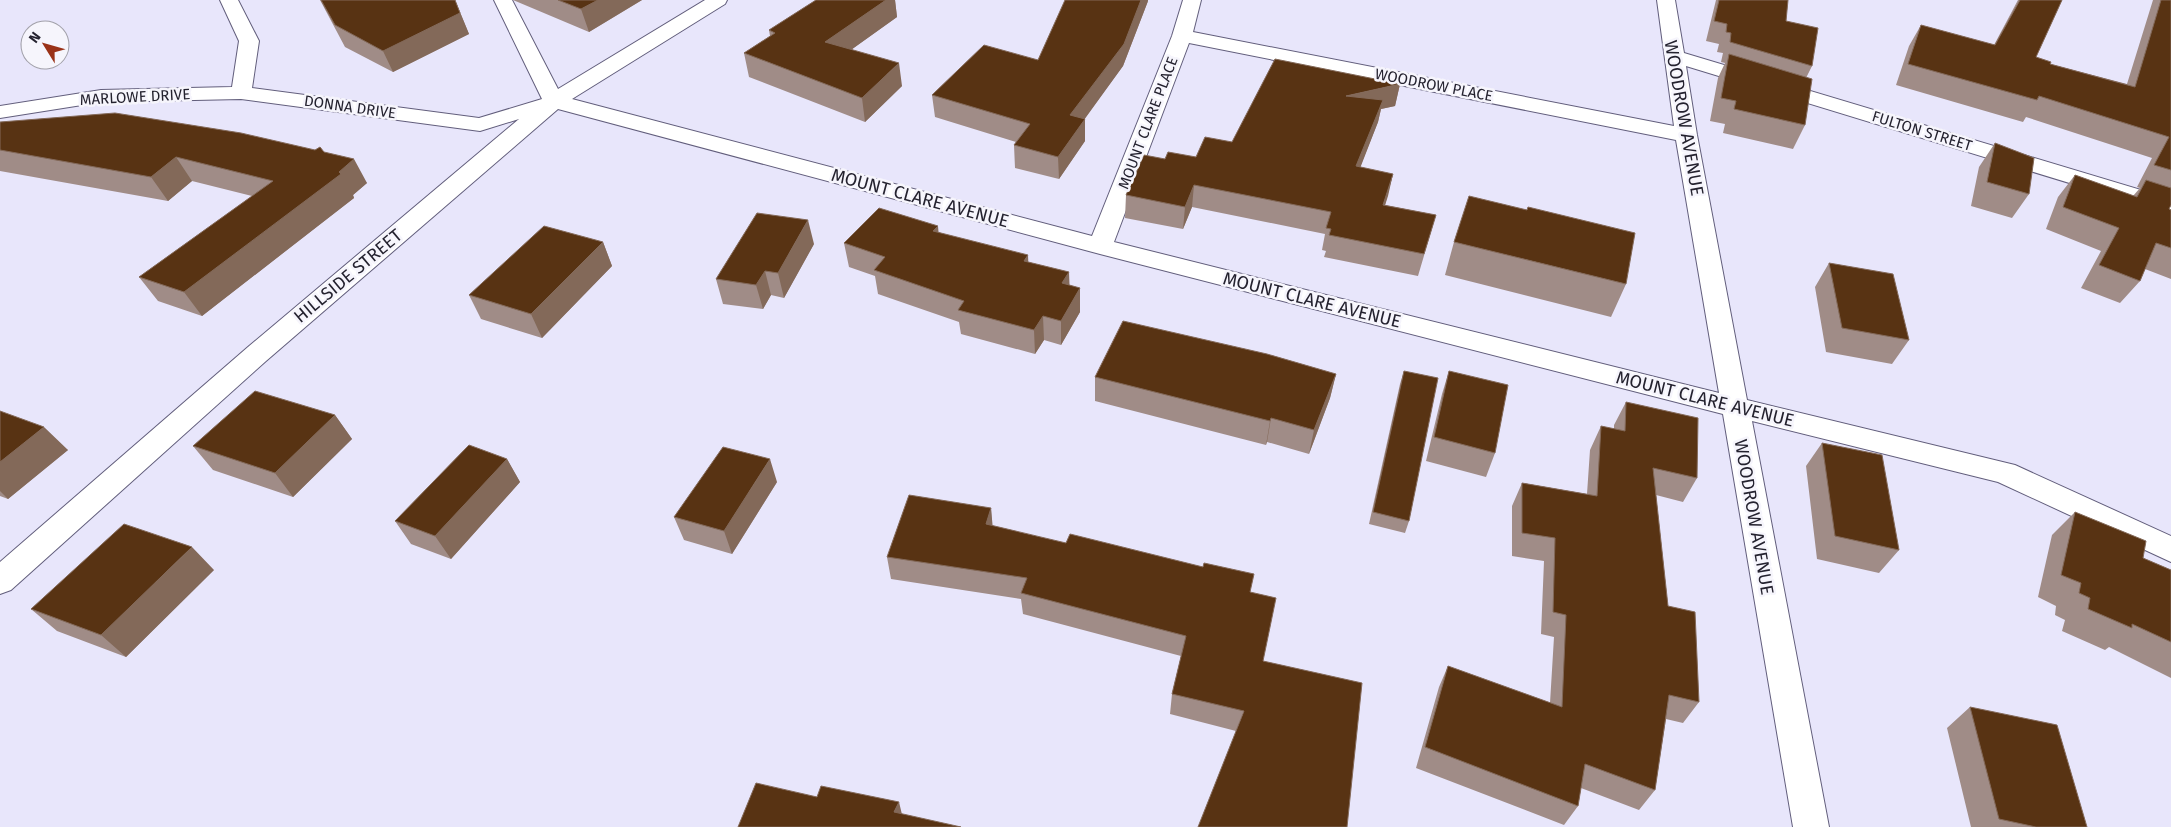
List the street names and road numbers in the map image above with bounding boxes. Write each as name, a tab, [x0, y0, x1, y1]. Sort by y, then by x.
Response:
street label: WOODROW AVENUE	[1659, 38, 1709, 198]
street label: MOUNT CLARE PLACE	[1114, 54, 1182, 192]
street label: WOODROW PLACE	[1374, 65, 1494, 105]
street label: MARLOWE DRIVE	[79, 85, 191, 109]
street label: DONNA DRIVE	[303, 92, 397, 122]
street label: FULTON STREET	[1870, 107, 1975, 155]
street label: MOUNT CLARE AVENUE	[829, 164, 1011, 232]
street label: HILLSIDE STREET	[289, 224, 407, 328]
street label: MOUNT CLARE AVENUE	[1221, 267, 1403, 333]
street label: MOUNT CLARE AVENUE	[1614, 366, 1796, 432]
street label: WOODROW AVENUE	[1729, 437, 1779, 597]

